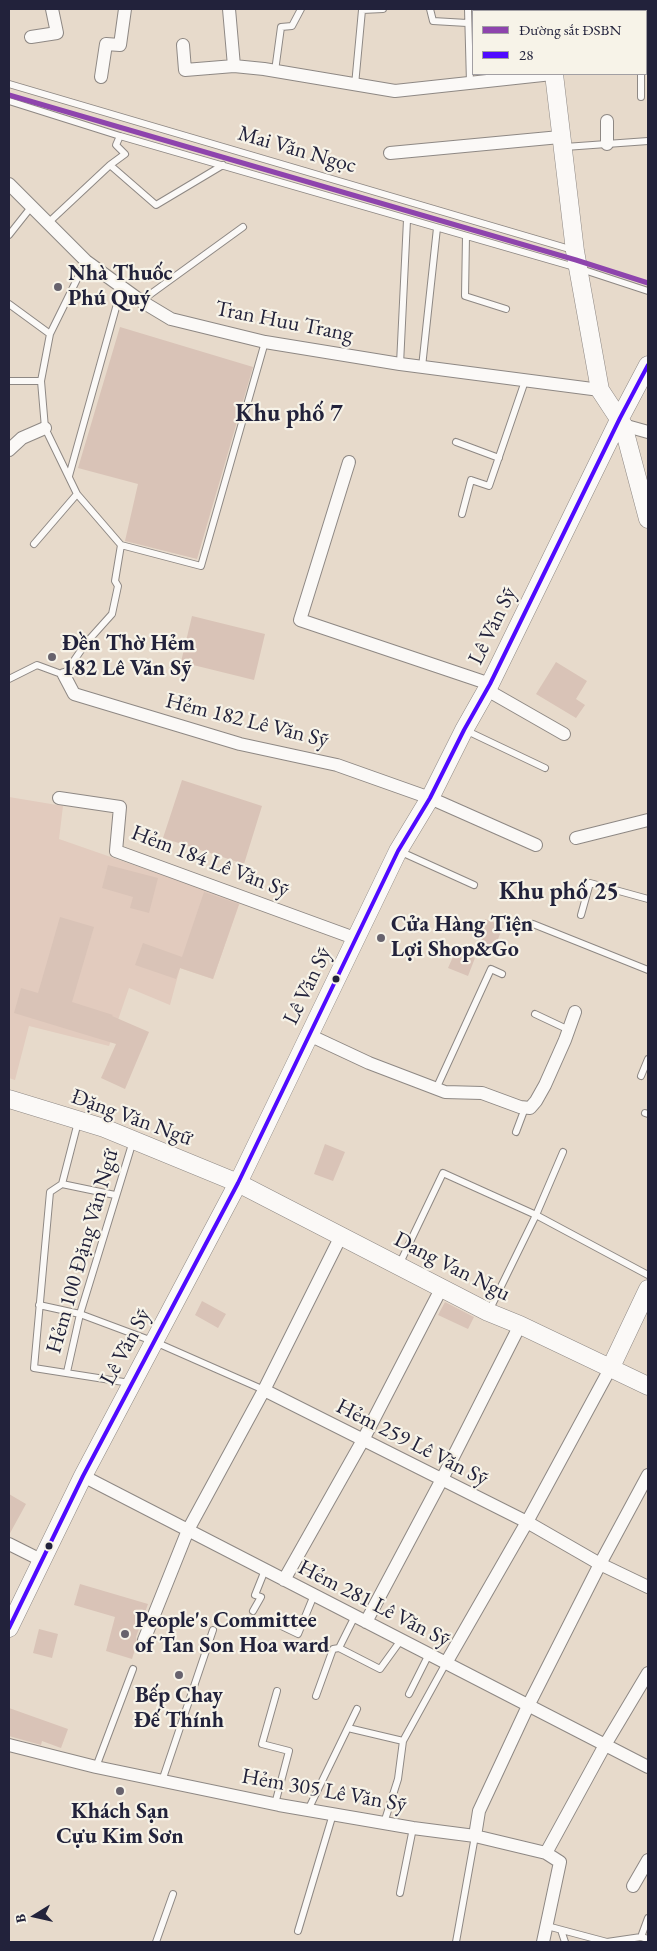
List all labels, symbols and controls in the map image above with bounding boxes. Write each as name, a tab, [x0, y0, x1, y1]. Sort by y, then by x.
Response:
legend	[472, 10, 647, 75]
text: Đường sắt ĐSBN	[519, 20, 621, 39]
text: 28	[519, 45, 533, 64]
street label: Mai Văn Ngọc	[235, 120, 359, 180]
place label: Nhà Thuốc Phú Quý	[68, 261, 173, 312]
marker: Nhà Thuốc Phú Quý	[52, 281, 64, 293]
street label: Tran Huu Trang	[213, 296, 355, 348]
district label: Khu phố 7	[235, 400, 343, 428]
street label: Lê Văn Sỹ	[463, 583, 523, 669]
place label: Đền Thờ Hẻm 182 Lê Văn Sỹ	[62, 631, 195, 682]
marker: Đền Thờ Hẻm 182 Lê Văn Sỹ	[46, 651, 58, 663]
street label: Hẻm 182 Lê Văn Sỹ	[163, 688, 331, 754]
street label: Hẻm 184 Lê Văn Sỹ	[127, 820, 293, 904]
district label: Khu phố 25	[499, 878, 619, 906]
place label: Cửa Hàng Tiện Lợi Shop&Go	[391, 912, 533, 964]
marker: Cửa Hàng Tiện Lợi Shop&Go	[375, 932, 387, 944]
street label: Lê Văn Sỹ	[278, 943, 338, 1029]
unlabelled marker	[331, 974, 341, 984]
street label: Đặng Văn Ngữ	[68, 1084, 196, 1152]
street label: Hẻm 100 Đặng Văn Ngữ	[41, 1146, 125, 1356]
street label: Dang Van Ngu	[389, 1226, 515, 1308]
street label: Lê Văn Sỹ	[95, 1304, 157, 1390]
street label: Hẻm 259 Lê Văn Sỹ	[332, 1393, 492, 1493]
unlabelled marker	[44, 1541, 54, 1551]
street label: Hẻm 281 Lê Văn Sỹ	[294, 1554, 454, 1654]
place label: People's Committee of Tan Son Hoa ward	[135, 1608, 329, 1660]
marker: People's Committee of Tan Son Hoa ward	[119, 1628, 131, 1640]
marker: Bếp Chay Đế Thính	[173, 1669, 185, 1681]
place label: Bếp Chay Đế Thính	[134, 1683, 224, 1734]
street label: Hẻm 305 Lê Văn Sỹ	[239, 1763, 409, 1819]
marker: Khách Sạn Cựu Kim Sơn	[114, 1785, 126, 1797]
place label: Khách Sạn Cựu Kim Sơn	[56, 1799, 184, 1850]
north arrow	[10, 1891, 60, 1941]
text: B	[11, 1913, 30, 1924]

